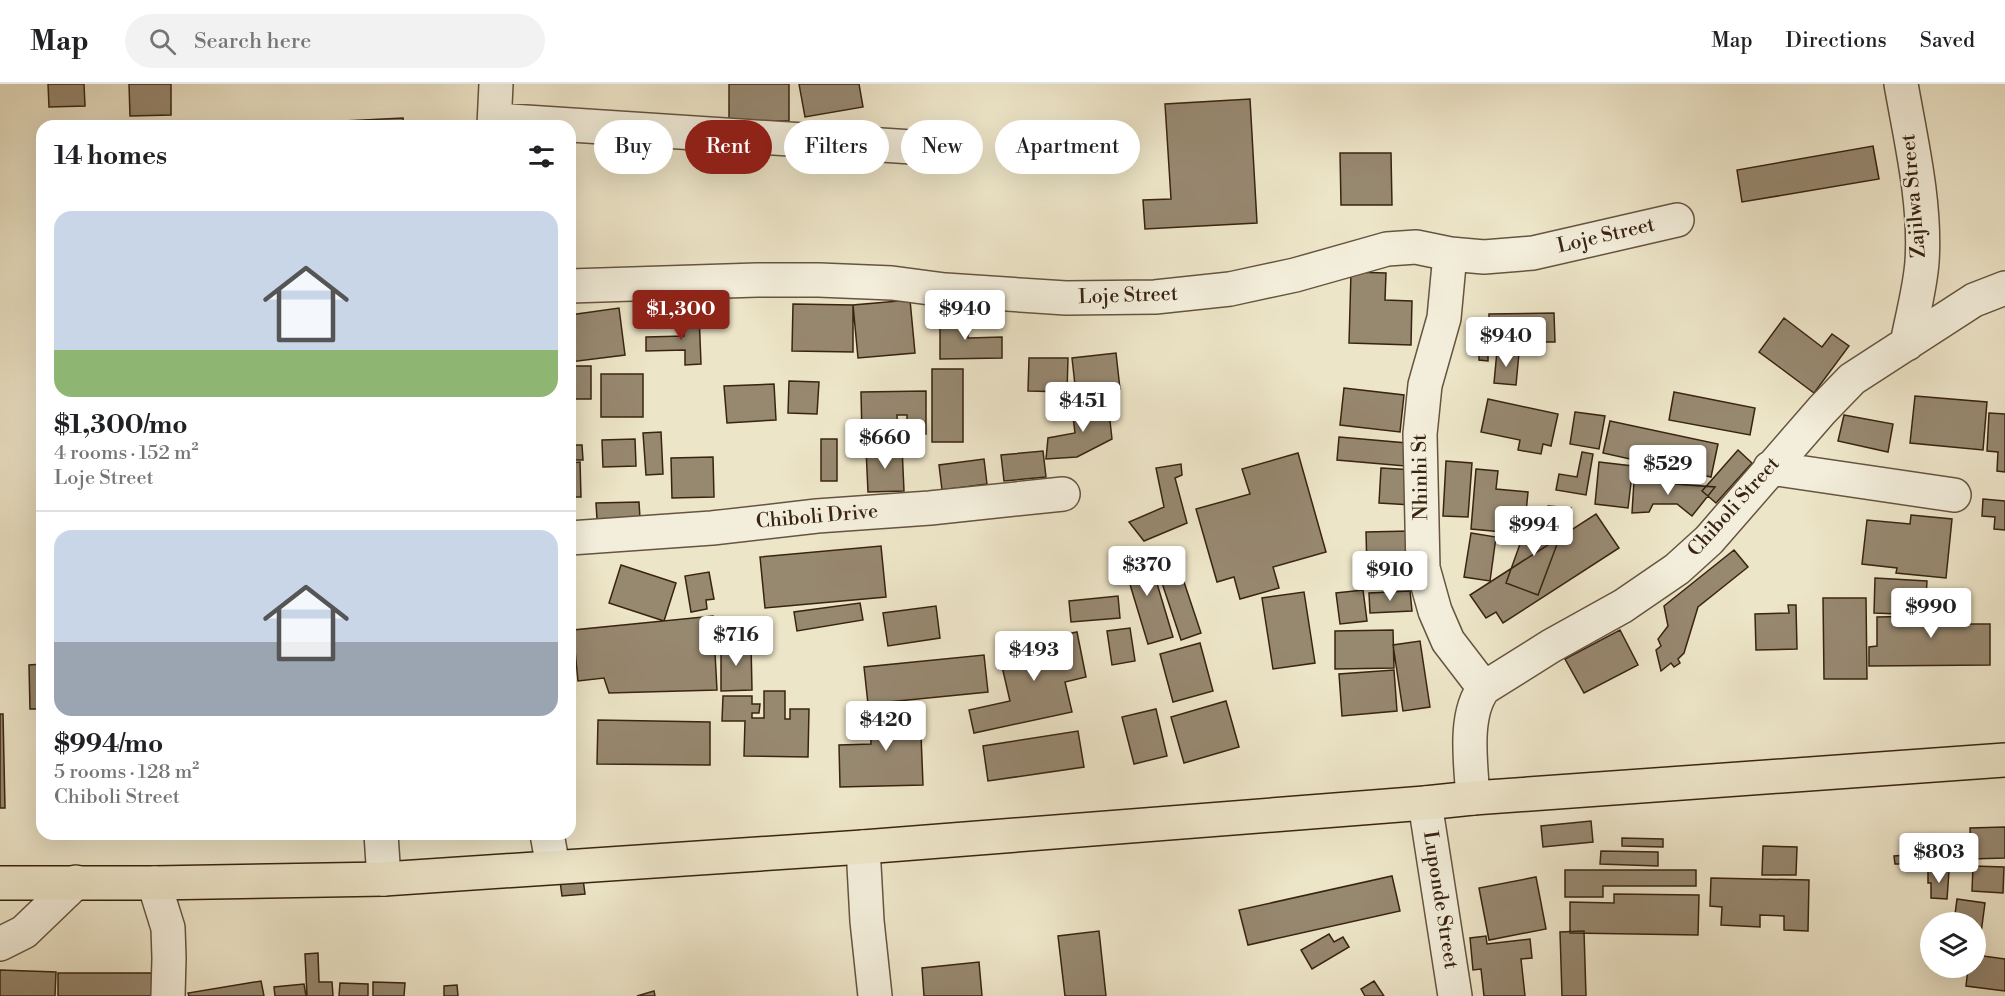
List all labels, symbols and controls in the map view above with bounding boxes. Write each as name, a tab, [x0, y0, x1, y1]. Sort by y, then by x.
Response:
search box	[125, 14, 545, 68]
text: Map	[30, 24, 89, 59]
icon: search	[146, 25, 179, 58]
text: Search here	[194, 28, 311, 55]
text: Map	[1711, 28, 1753, 54]
text: Directions	[1786, 28, 1887, 54]
text: Saved	[1920, 28, 1975, 54]
chip: Buy	[594, 120, 673, 174]
chip: Rent	[685, 120, 772, 174]
chip: Filters	[784, 120, 889, 174]
chip: New	[901, 120, 983, 174]
chip: Apartment	[995, 120, 1140, 174]
street label: Zajilwa Street	[1896, 133, 1932, 259]
text: 14 homes	[54, 140, 167, 172]
icon: filters	[525, 140, 558, 173]
street label: Loje Street	[1555, 213, 1657, 259]
icon: home	[252, 250, 360, 358]
street label: Loje Street	[1078, 282, 1178, 310]
pin: $1,300	[632, 290, 730, 341]
pin: $940	[929, 290, 1001, 341]
text: $1,300	[647, 297, 716, 322]
text: $940	[939, 297, 991, 322]
pin: $940	[1470, 317, 1542, 368]
text: $940	[1480, 324, 1532, 349]
pin: $451	[1047, 382, 1119, 433]
text: $451	[1059, 389, 1107, 414]
text: $1,300/mo	[54, 409, 188, 441]
pin: $660	[849, 419, 921, 470]
text: $660	[859, 426, 911, 451]
street label: Nhinhi St	[1408, 434, 1434, 520]
text: 4 rooms · 152 m²	[54, 441, 198, 466]
pin: $529	[1632, 445, 1704, 496]
text: $529	[1643, 452, 1693, 477]
street label: Chiboli Street	[1683, 452, 1785, 562]
text: Loje Street	[54, 466, 154, 491]
street label: Chiboli Drive	[755, 499, 879, 535]
pin: $994	[1498, 506, 1570, 557]
text: $994	[1509, 513, 1559, 538]
pin: $370	[1111, 546, 1183, 597]
pin: $910	[1354, 551, 1426, 602]
text: $370	[1122, 553, 1172, 578]
text: $910	[1366, 558, 1414, 583]
icon: home	[252, 569, 360, 677]
pin: $990	[1895, 588, 1967, 639]
text: $990	[1905, 595, 1957, 620]
pin: $716	[700, 616, 772, 667]
text: $716	[713, 623, 759, 648]
pin: $493	[998, 631, 1070, 682]
text: $493	[1009, 638, 1059, 663]
pin: $420	[850, 701, 922, 752]
text: $420	[860, 708, 912, 733]
text: $994/mo	[54, 728, 163, 760]
text: 5 rooms · 128 m²	[54, 760, 199, 785]
text: Chiboli Street	[54, 785, 180, 810]
street label: Luponde Street	[1417, 829, 1463, 971]
pin: $803	[1903, 833, 1975, 884]
text: $803	[1913, 840, 1965, 865]
map controls	[1920, 912, 1986, 978]
button: layers	[1920, 912, 1986, 978]

